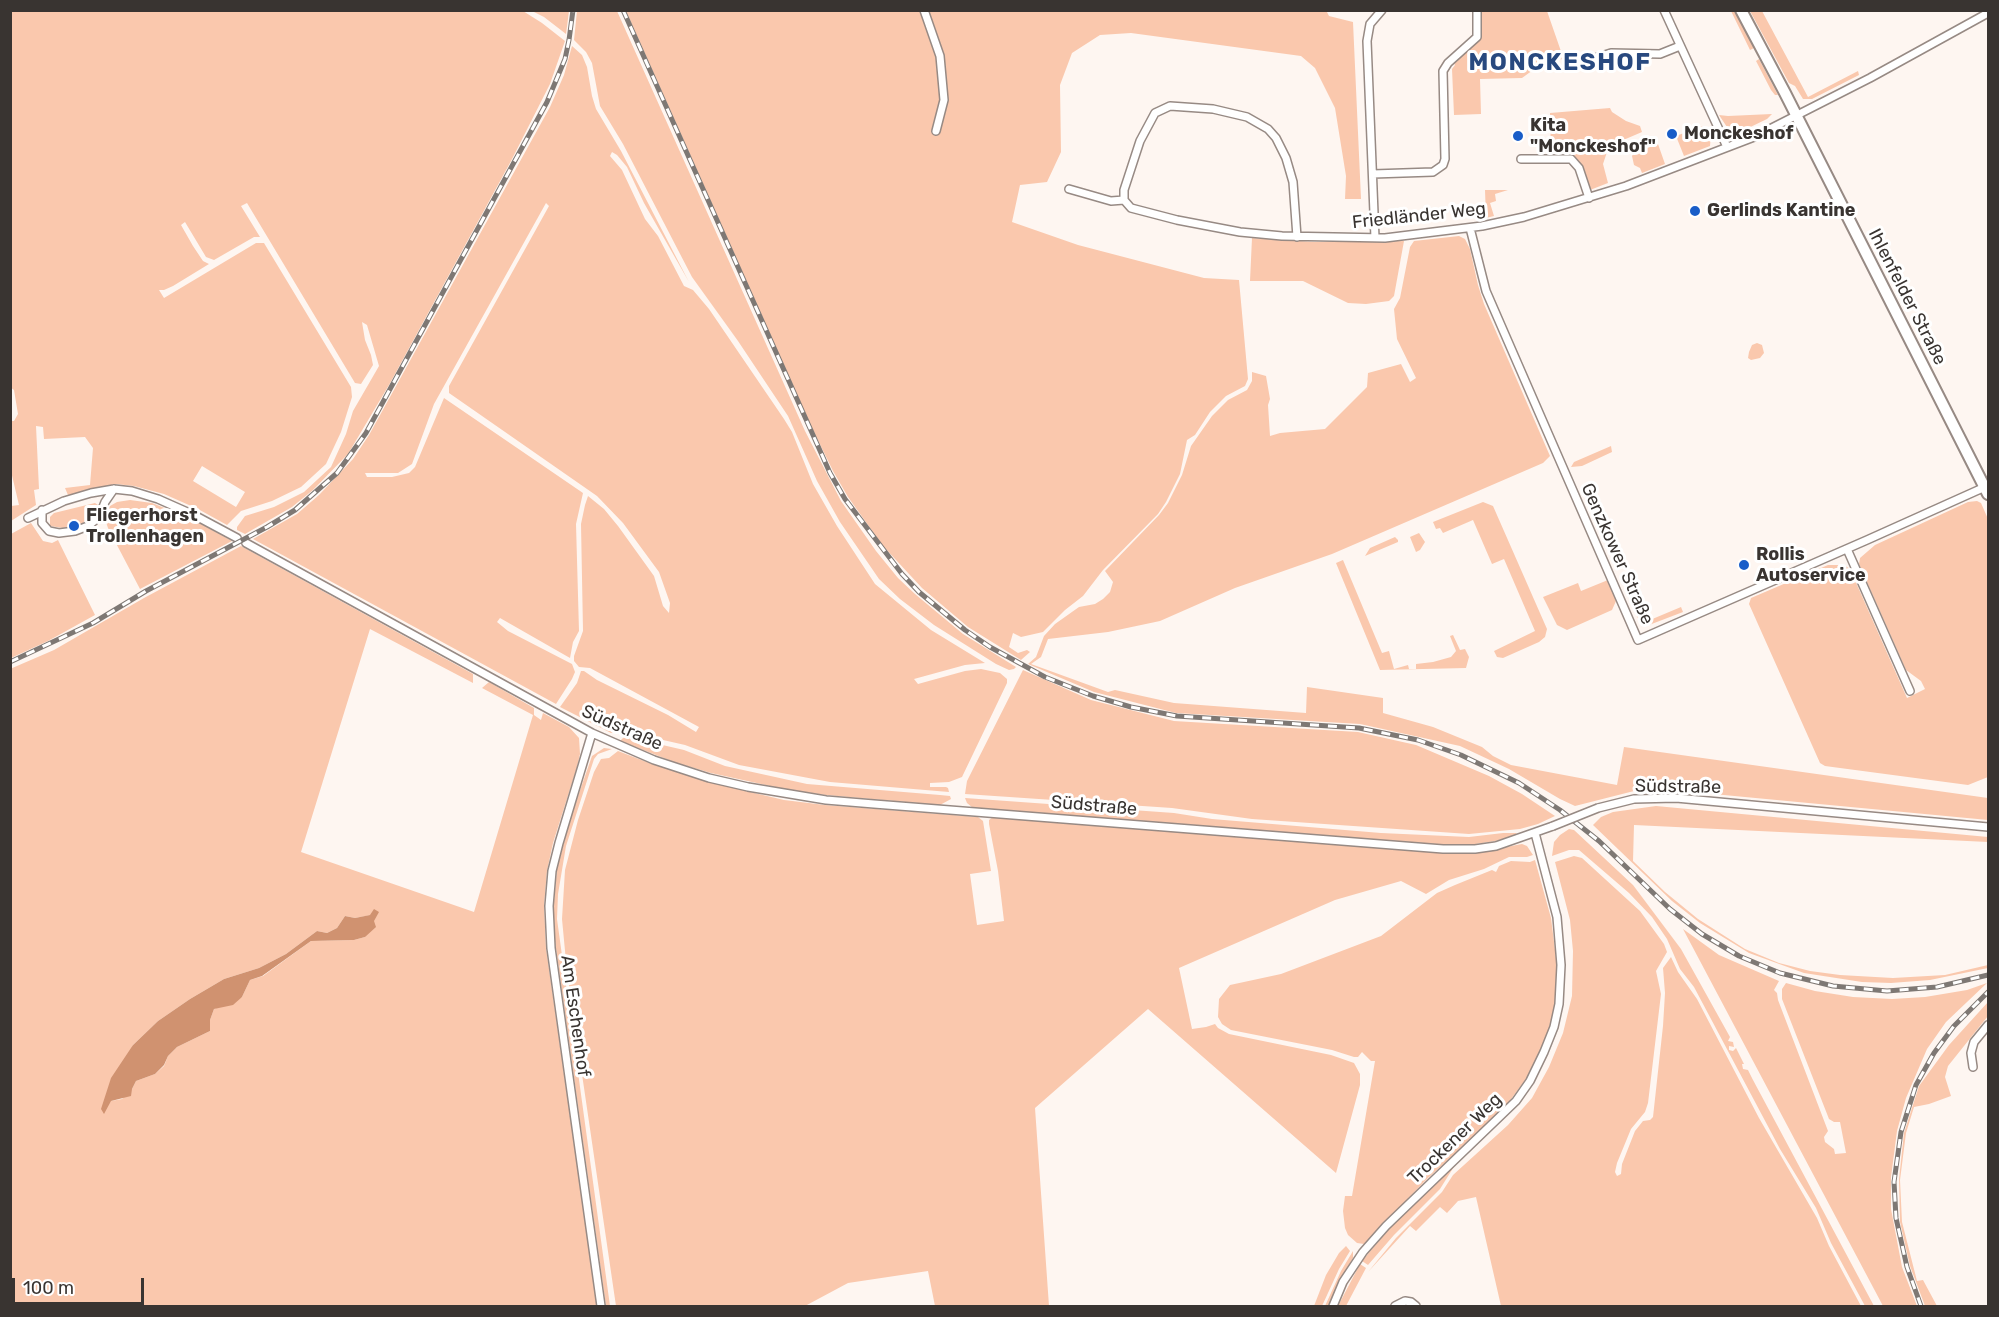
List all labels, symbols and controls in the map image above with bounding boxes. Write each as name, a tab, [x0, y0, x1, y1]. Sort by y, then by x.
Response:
district label: MONCKESHOF	[1468, 49, 1652, 77]
place label: Kita "Monckeshof"	[1530, 115, 1656, 158]
place label: Monckeshof	[1684, 123, 1793, 145]
marker: Monckeshof	[1665, 127, 1679, 141]
marker: Kita "Monckeshof"	[1511, 129, 1525, 143]
street label: Friedländer Weg	[1351, 198, 1487, 234]
place label: Gerlinds Kantine	[1707, 200, 1856, 222]
marker: Gerlinds Kantine	[1688, 204, 1702, 218]
street label: Ihlenfelder Straße	[1863, 225, 1951, 369]
street label: Genzkower Straße	[1576, 480, 1658, 628]
place label: Fliegerhorst Trollenhagen	[86, 505, 204, 548]
marker: Fliegerhorst Trollenhagen	[67, 519, 81, 533]
place label: Rollis Autoservice	[1756, 544, 1866, 586]
marker: Rollis Autoservice	[1737, 558, 1751, 572]
street label: Südstraße	[578, 701, 666, 755]
street label: Südstraße	[1635, 775, 1721, 799]
street label: Südstraße	[1050, 791, 1138, 821]
street label: Am Eschenhof	[556, 954, 594, 1078]
street label: Trockener Weg	[1404, 1089, 1506, 1189]
scale bar	[15, 1266, 147, 1304]
text: 100 m	[23, 1277, 74, 1299]

